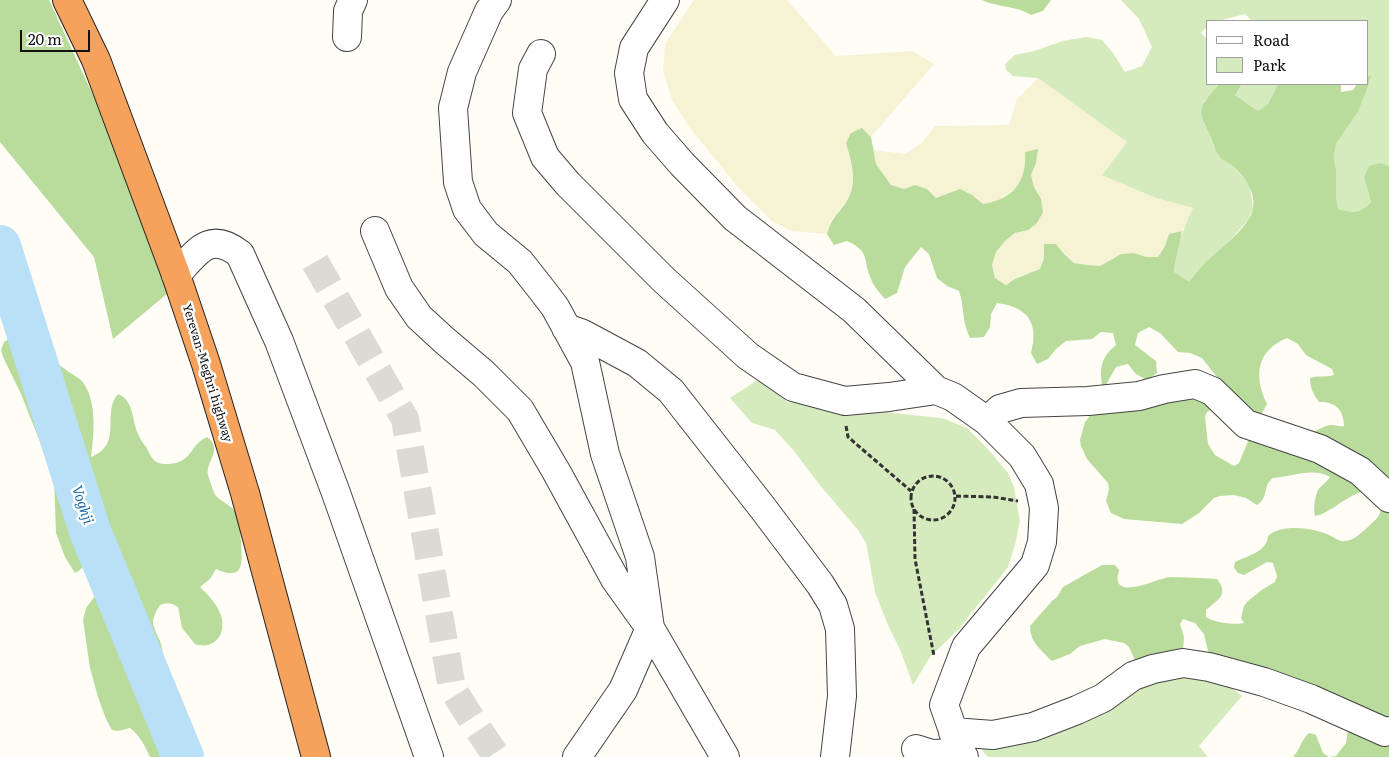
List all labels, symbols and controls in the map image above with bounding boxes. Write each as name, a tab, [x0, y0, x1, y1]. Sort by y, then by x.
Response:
scale bar	[22, 20, 92, 52]
legend	[1206, 20, 1369, 85]
text: 20 m	[28, 27, 62, 50]
text: Road	[1253, 28, 1289, 51]
text: Park	[1253, 53, 1286, 76]
street label: Yerevan-Meghri highway	[179, 302, 235, 444]
water label: Voghji	[68, 484, 96, 526]

